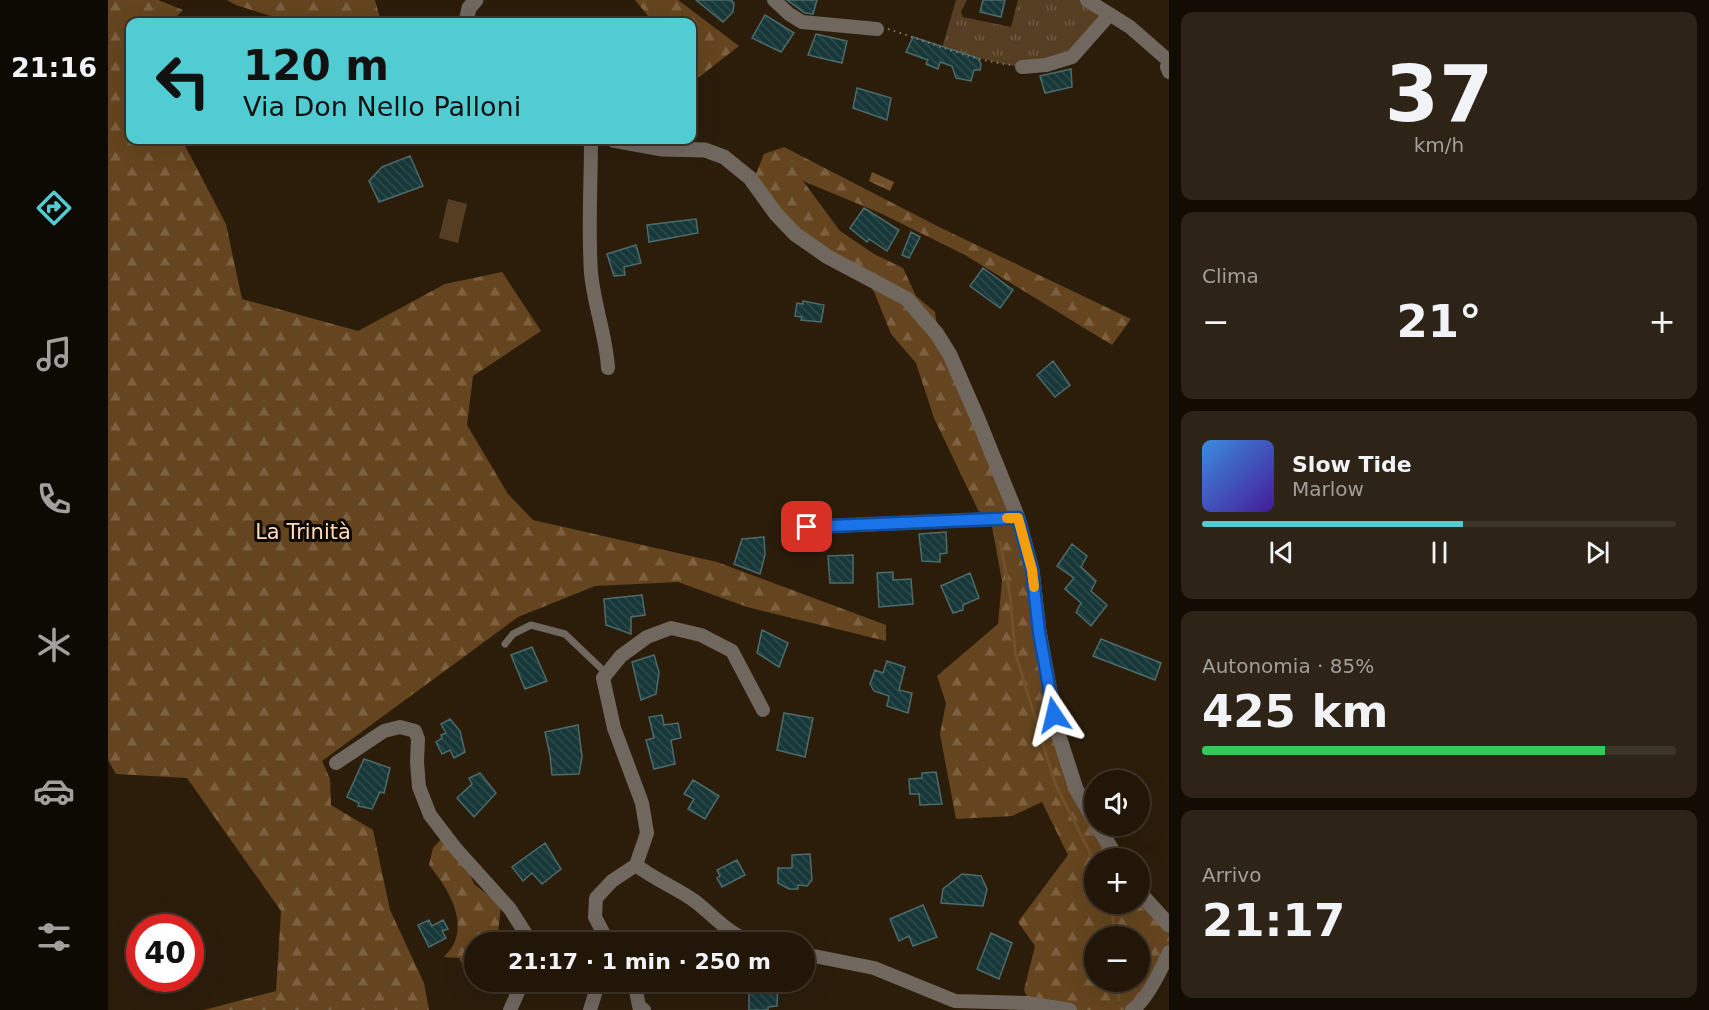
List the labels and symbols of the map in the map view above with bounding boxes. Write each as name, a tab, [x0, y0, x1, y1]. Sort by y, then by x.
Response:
pin	[781, 501, 832, 552]
park label: La Trinità	[255, 520, 351, 544]
position arrow	[1022, 683, 1086, 747]
speed limit sign: 40	[126, 914, 204, 992]

